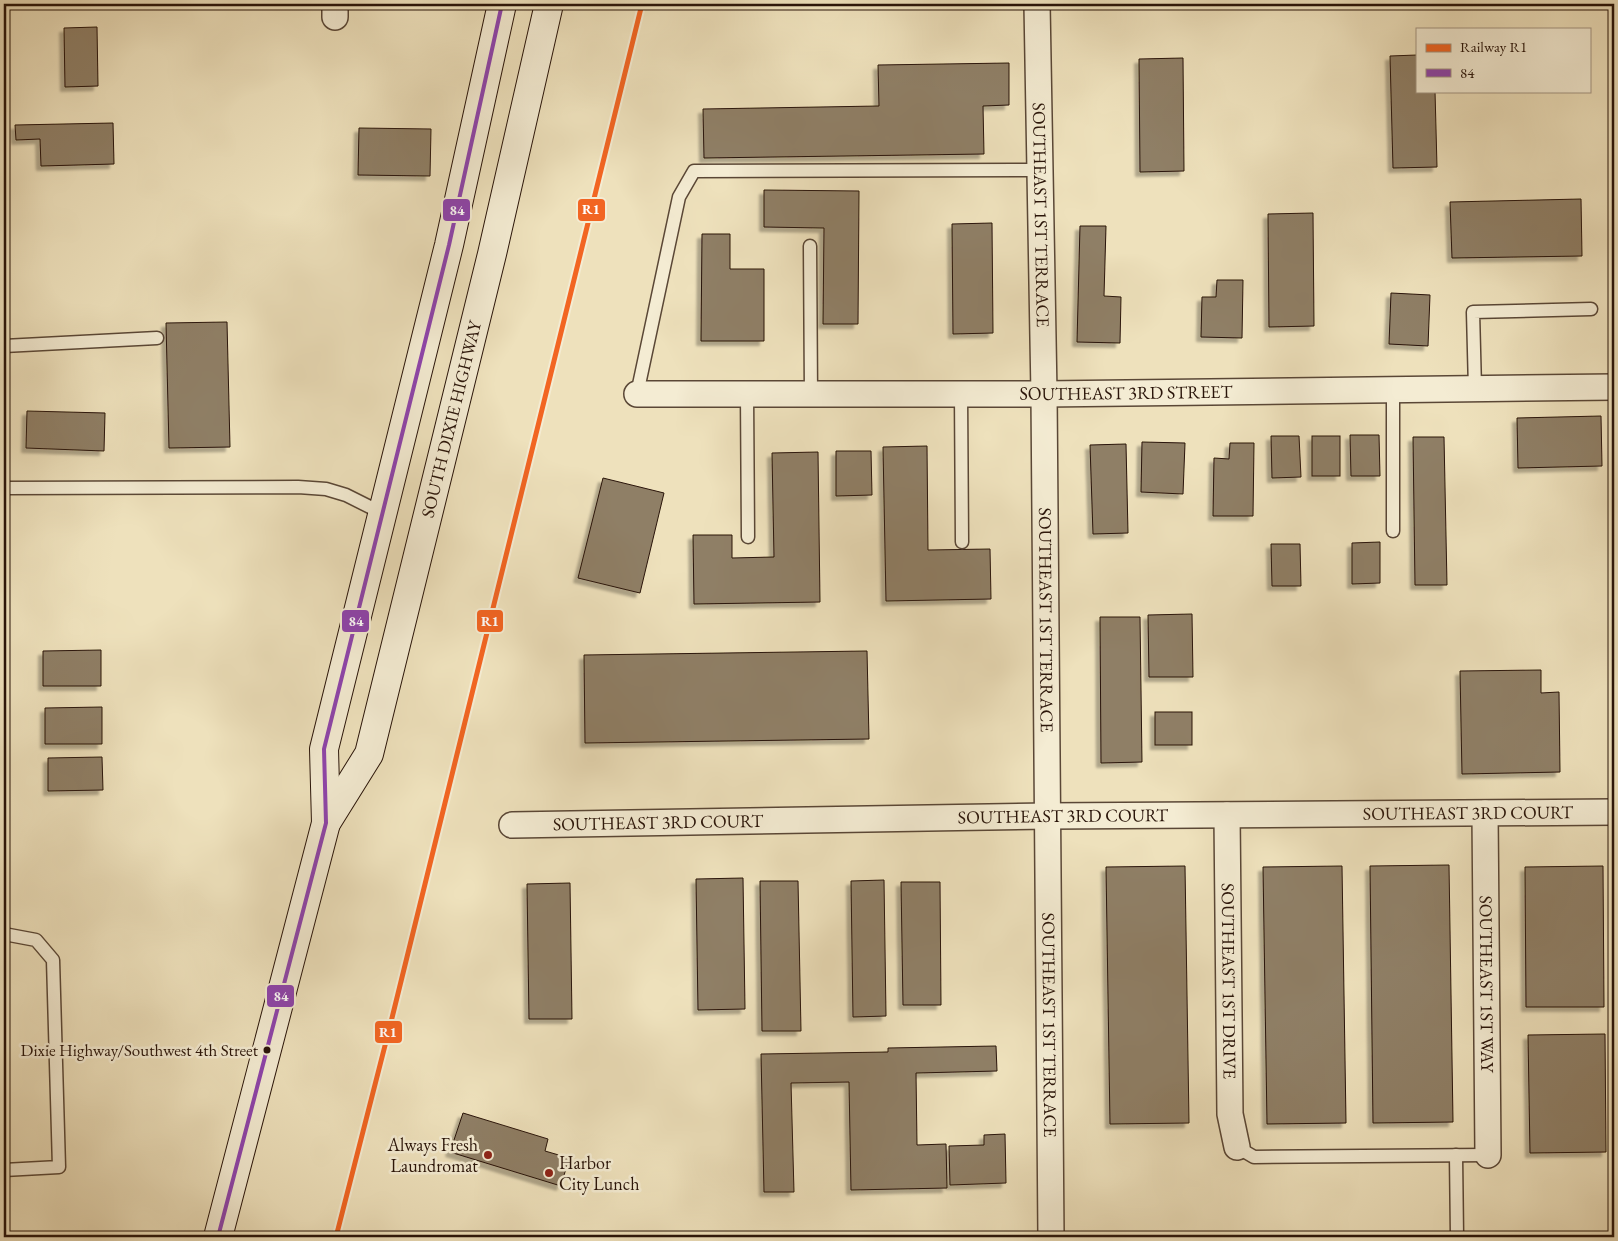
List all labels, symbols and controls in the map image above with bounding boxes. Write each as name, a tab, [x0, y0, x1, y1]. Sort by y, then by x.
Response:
legend	[1416, 28, 1590, 92]
text: Railway R1	[1460, 37, 1527, 56]
text: 84	[1460, 63, 1475, 82]
street label: SOUTHEAST 1ST TERRACE	[1028, 102, 1055, 328]
line badge: 84	[442, 198, 471, 222]
line badge: R1	[577, 198, 606, 222]
text: R1	[582, 200, 600, 218]
text: 84	[450, 201, 465, 219]
street label: SOUTH DIXIE HIGHWAY	[416, 317, 487, 520]
street label: SOUTHEAST 3RD STREET	[1019, 380, 1234, 405]
street label: SOUTHEAST 1ST TERRACE	[1034, 507, 1059, 732]
line badge: 84	[341, 609, 370, 633]
line badge: R1	[476, 609, 504, 633]
text: 84	[349, 612, 364, 630]
text: R1	[481, 612, 499, 630]
street label: SOUTHEAST 3RD COURT	[1363, 800, 1574, 825]
street label: SOUTHEAST 3RD COURT	[958, 803, 1169, 829]
street label: SOUTHEAST 3RD COURT	[553, 809, 764, 835]
street label: SOUTHEAST 1ST DRIVE	[1217, 883, 1242, 1079]
street label: SOUTHEAST 1ST WAY	[1475, 895, 1499, 1074]
street label: SOUTHEAST 1ST TERRACE	[1037, 912, 1062, 1137]
line badge: 84	[266, 984, 295, 1008]
text: 84	[274, 987, 289, 1005]
line badge: R1	[374, 1020, 403, 1044]
text: R1	[379, 1023, 397, 1041]
place label: Dixie Highway/Southwest 4th Street	[21, 1039, 259, 1061]
marker: Dixie Highway/Southwest 4th Street	[262, 1045, 272, 1055]
place label: Always Fresh Laundromat	[387, 1133, 478, 1177]
marker: Always Fresh Laundromat	[482, 1149, 494, 1161]
place label: Harbor City Lunch	[559, 1151, 639, 1195]
marker: Harbor City Lunch	[543, 1167, 555, 1179]

